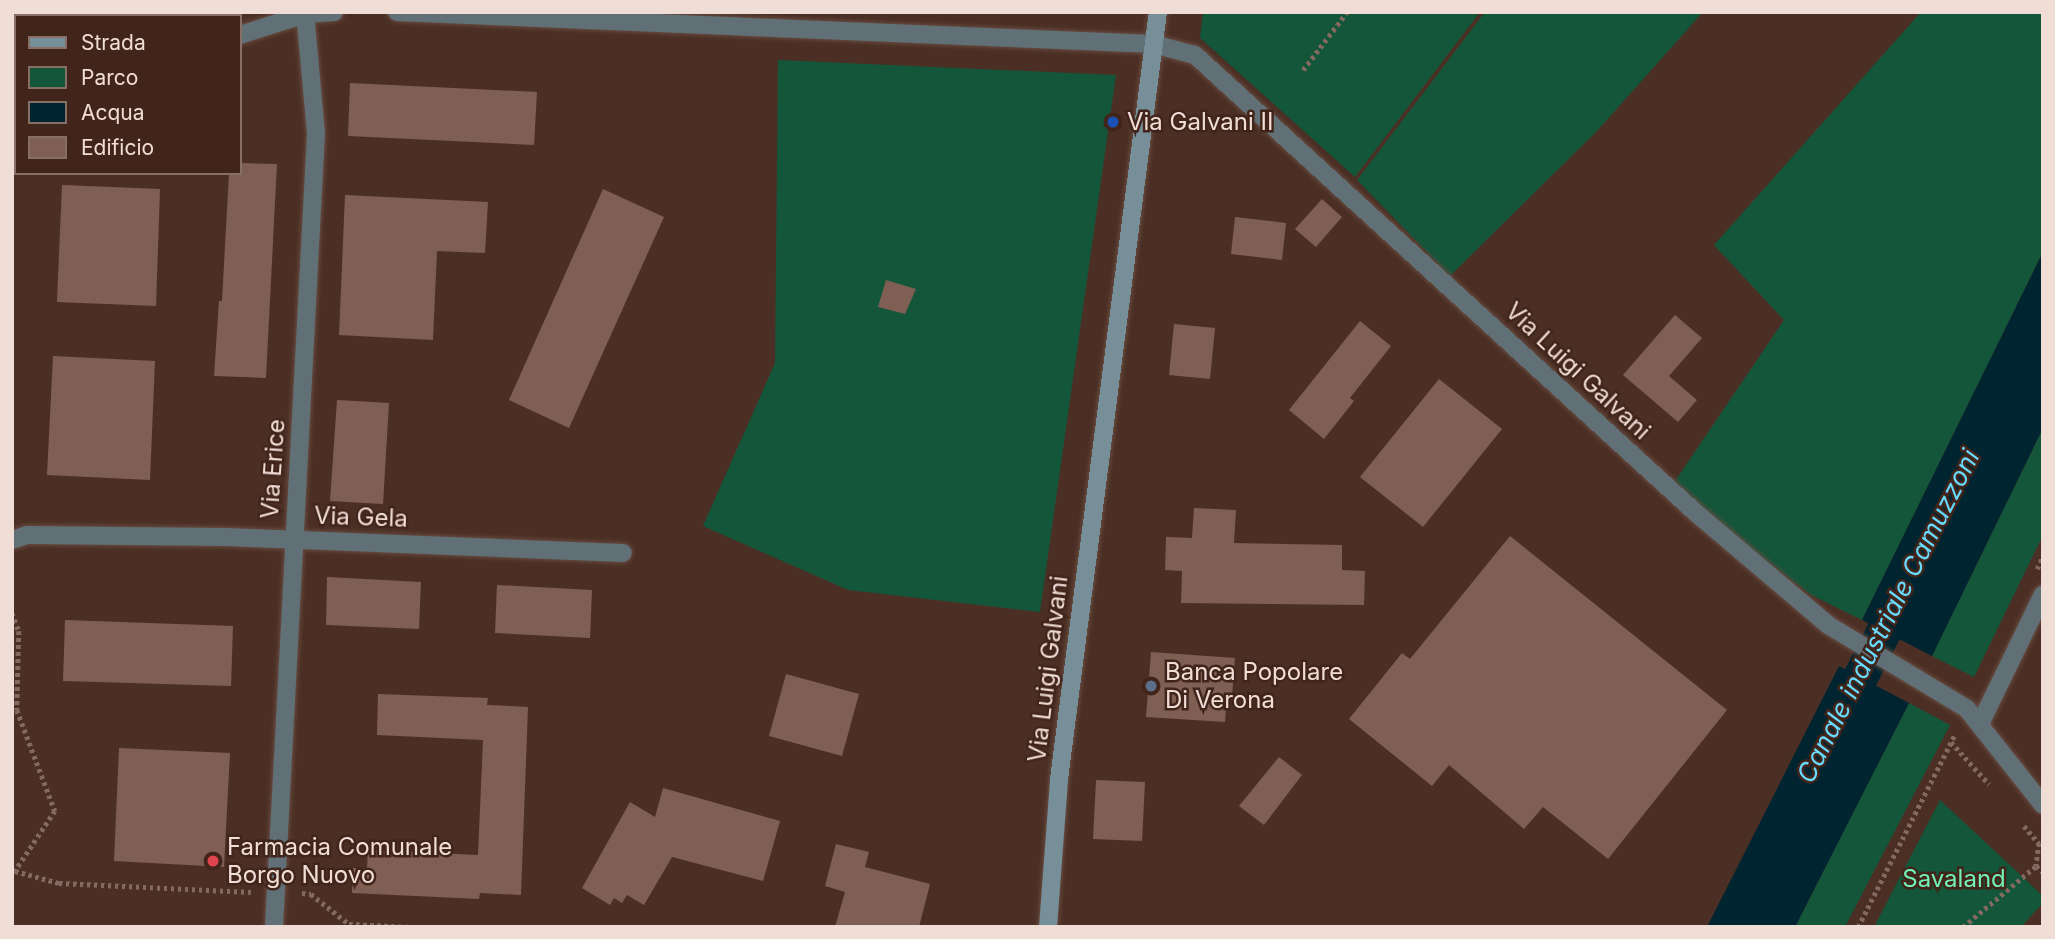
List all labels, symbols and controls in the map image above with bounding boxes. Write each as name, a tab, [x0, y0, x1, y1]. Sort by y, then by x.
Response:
legend	[14, 14, 242, 175]
text: Strada	[81, 30, 146, 55]
text: Parco	[81, 65, 138, 90]
text: Acqua	[81, 100, 145, 125]
place label: Via Galvani II	[1127, 108, 1273, 136]
marker: Via Galvani II	[1105, 114, 1121, 130]
text: Edificio	[81, 135, 154, 160]
street label: Via Luigi Galvani	[1500, 296, 1656, 446]
street label: Via Erice	[255, 418, 291, 520]
water label: Canale industriale Camuzzoni	[1790, 444, 1986, 788]
street label: Via Gela	[314, 501, 408, 533]
street label: Via Luigi Galvani	[1022, 574, 1074, 764]
place label: Banca Popolare Di Verona	[1165, 658, 1343, 714]
marker: Banca Popolare Di Verona	[1143, 678, 1159, 694]
place label: Farmacia Comunale Borgo Nuovo	[227, 833, 452, 889]
marker: Farmacia Comunale Borgo Nuovo	[205, 853, 221, 869]
park label: Savaland	[1902, 865, 2006, 893]

